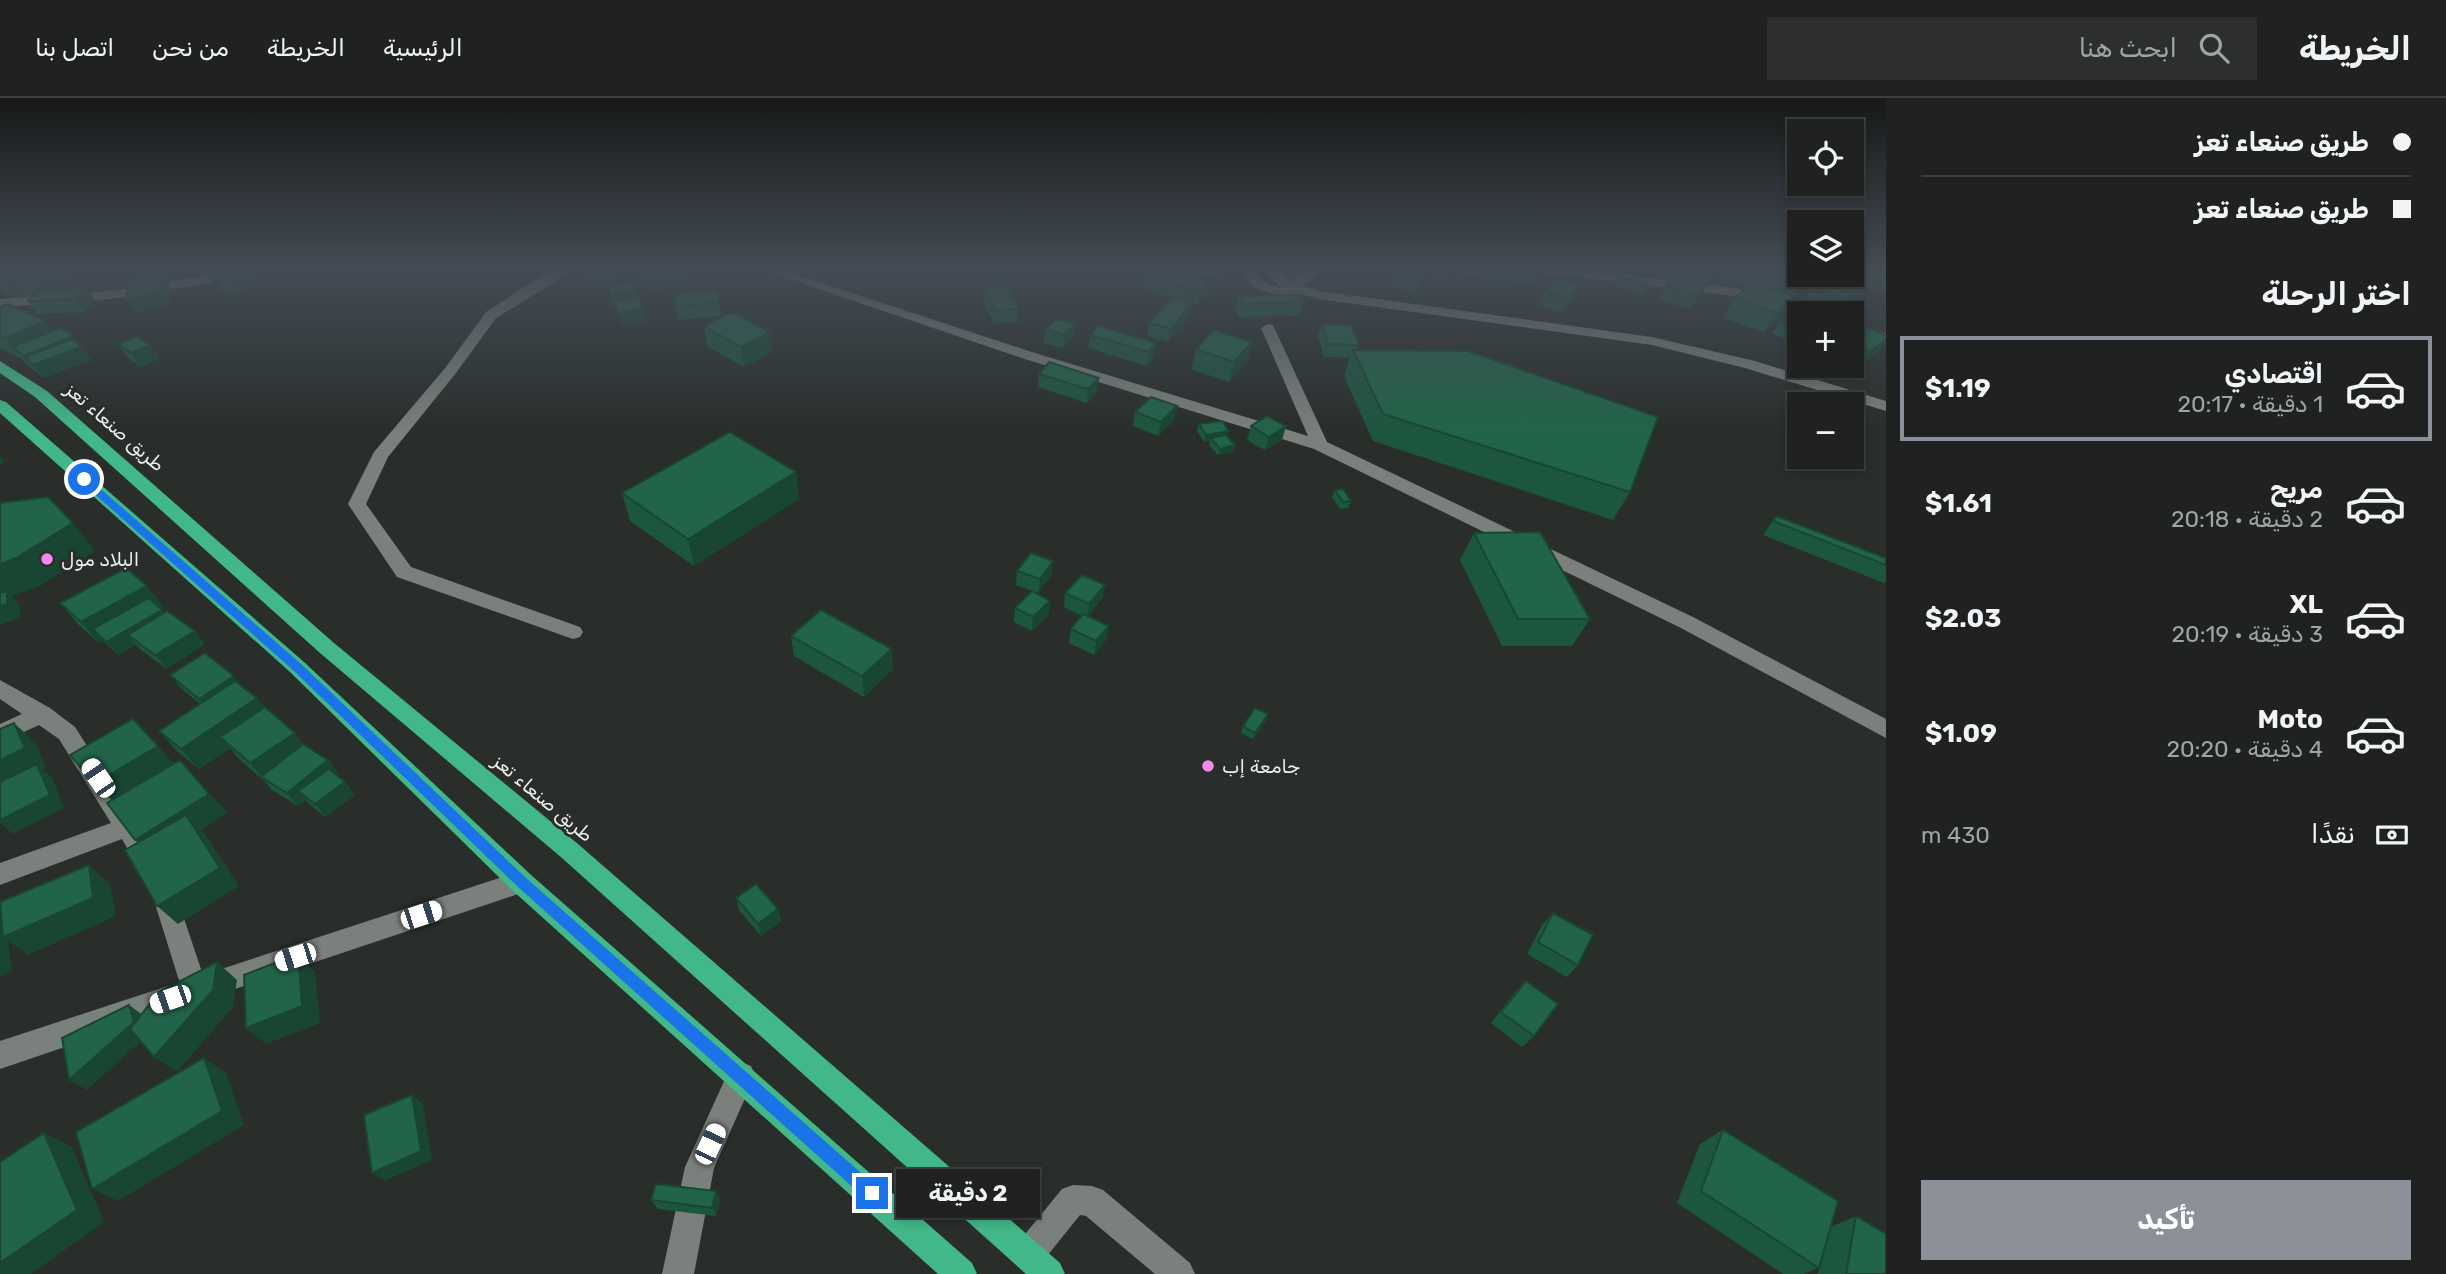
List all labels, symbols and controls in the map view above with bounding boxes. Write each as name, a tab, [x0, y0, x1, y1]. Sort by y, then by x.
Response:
search box	[1767, 17, 2257, 80]
icon: search	[2195, 29, 2233, 67]
text: الخريطة	[2299, 29, 2411, 68]
text: ابحث هنا	[2079, 33, 2177, 64]
text: اتصل بنا	[35, 34, 114, 62]
text: من نحن	[152, 34, 229, 62]
text: الخريطة	[267, 34, 345, 62]
text: الرئيسية	[383, 34, 463, 62]
map controls	[1787, 119, 1864, 469]
button: locate	[1787, 119, 1864, 196]
text: طريق صنعاء تعز	[2194, 127, 2369, 158]
text: طريق صنعاء تعز	[2194, 194, 2369, 225]
button: layers	[1787, 210, 1864, 287]
text: اختر الرحلة	[2261, 275, 2411, 313]
button: +	[1787, 301, 1864, 378]
icon: car	[2344, 357, 2407, 420]
text: اقتصادي	[2224, 359, 2323, 390]
text: $1.19	[1925, 373, 1991, 404]
street label: طريق صنعاء تعز	[60, 377, 169, 476]
text: 1 دقيقة · 20:17	[2177, 390, 2323, 418]
button: −	[1787, 392, 1864, 469]
route start	[68, 463, 100, 495]
icon: car	[2344, 472, 2407, 535]
text: مريح	[2270, 474, 2323, 505]
text: $1.61	[1925, 488, 1992, 519]
text: 2 دقيقة · 20:18	[2171, 505, 2323, 533]
place label: البلاد مول	[61, 548, 139, 571]
marker: البلاد مول	[39, 551, 55, 567]
icon: car	[2344, 587, 2407, 650]
text: XL	[2290, 589, 2323, 620]
text: $2.03	[1925, 603, 2001, 634]
text: 3 دقيقة · 20:19	[2172, 620, 2323, 648]
icon: car	[2344, 702, 2407, 765]
text: Moto	[2258, 704, 2323, 735]
text: $1.09	[1925, 718, 1997, 749]
text: 4 دقيقة · 20:20	[2167, 735, 2323, 763]
street label: طريق صنعاء تعز	[487, 749, 598, 847]
car	[78, 755, 119, 801]
place label: جامعة إب	[1222, 755, 1300, 778]
marker: جامعة إب	[1200, 758, 1216, 774]
icon: cash	[2373, 816, 2411, 854]
text: نقدًا	[2311, 819, 2355, 850]
text: 430 m	[1921, 821, 1990, 849]
car	[398, 899, 445, 931]
car	[272, 941, 319, 973]
car	[147, 982, 194, 1016]
car	[692, 1121, 729, 1167]
callout: 2 دقيقة	[896, 1168, 1040, 1218]
route end	[856, 1177, 888, 1209]
text: 2 دقيقة	[929, 1179, 1007, 1207]
button: تأكيد	[1921, 1180, 2411, 1260]

